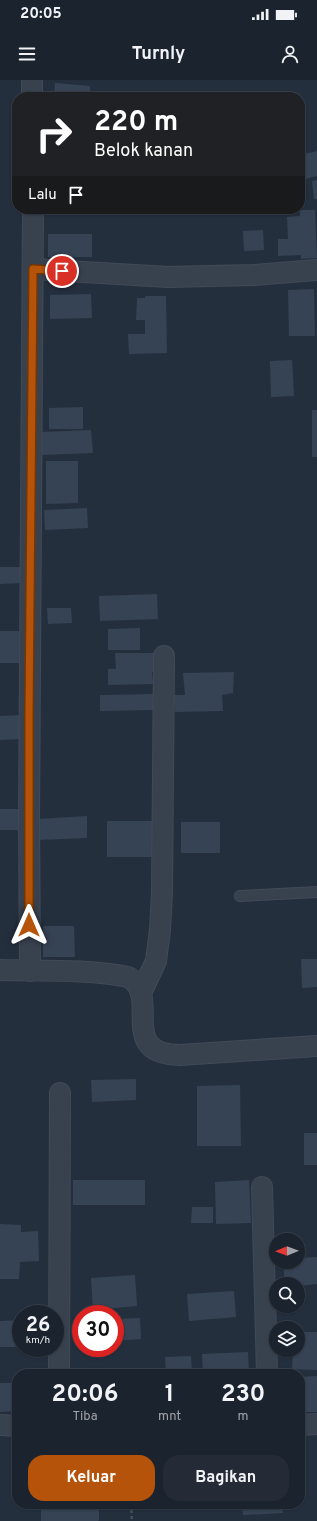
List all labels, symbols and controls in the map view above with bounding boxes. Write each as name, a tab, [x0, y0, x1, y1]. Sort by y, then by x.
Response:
text: 20:05	[20, 5, 62, 24]
icon: menu	[16, 43, 38, 65]
text: Turnly	[132, 43, 185, 66]
icon: person	[279, 43, 301, 65]
text: 220 m	[94, 105, 178, 141]
icon: right	[28, 108, 80, 160]
text: Belok kanan	[94, 140, 193, 163]
icon: arrive	[65, 184, 87, 206]
text: Lalu	[28, 186, 57, 205]
pin	[45, 254, 79, 288]
icon: arrive	[51, 260, 73, 282]
position arrow	[8, 904, 50, 946]
north arrow	[269, 1233, 305, 1269]
map controls	[269, 1233, 305, 1357]
button: search	[269, 1277, 305, 1313]
speed limit sign: 30	[72, 1305, 124, 1357]
text: 26	[26, 1313, 50, 1339]
button: layers	[269, 1321, 305, 1357]
text: km/h	[26, 1334, 50, 1347]
text: 20:06	[52, 1380, 118, 1410]
text: 1	[165, 1380, 174, 1410]
text: 230	[221, 1380, 265, 1410]
text: Tiba	[72, 1409, 98, 1425]
text: mnt	[158, 1409, 181, 1425]
text: m	[238, 1409, 249, 1425]
button: Keluar	[28, 1455, 155, 1501]
button: Bagikan	[163, 1455, 289, 1501]

